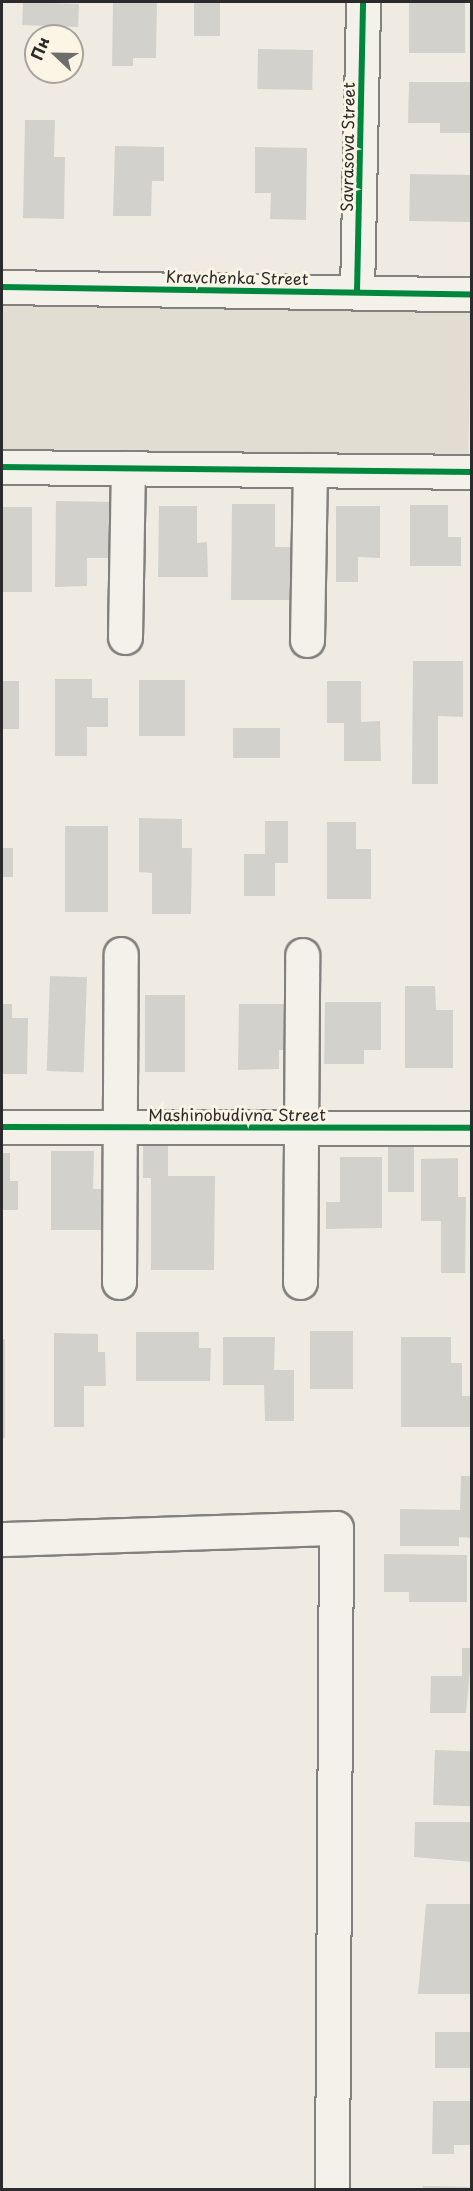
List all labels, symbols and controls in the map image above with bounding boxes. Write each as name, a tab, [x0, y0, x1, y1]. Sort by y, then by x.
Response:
north arrow	[24, 24, 84, 84]
text: Пн	[24, 33, 55, 63]
street label: Savrasova Street	[336, 82, 358, 212]
street label: Kravchenka Street	[165, 266, 309, 288]
street label: Mashinobudivna Street	[148, 1104, 326, 1124]

